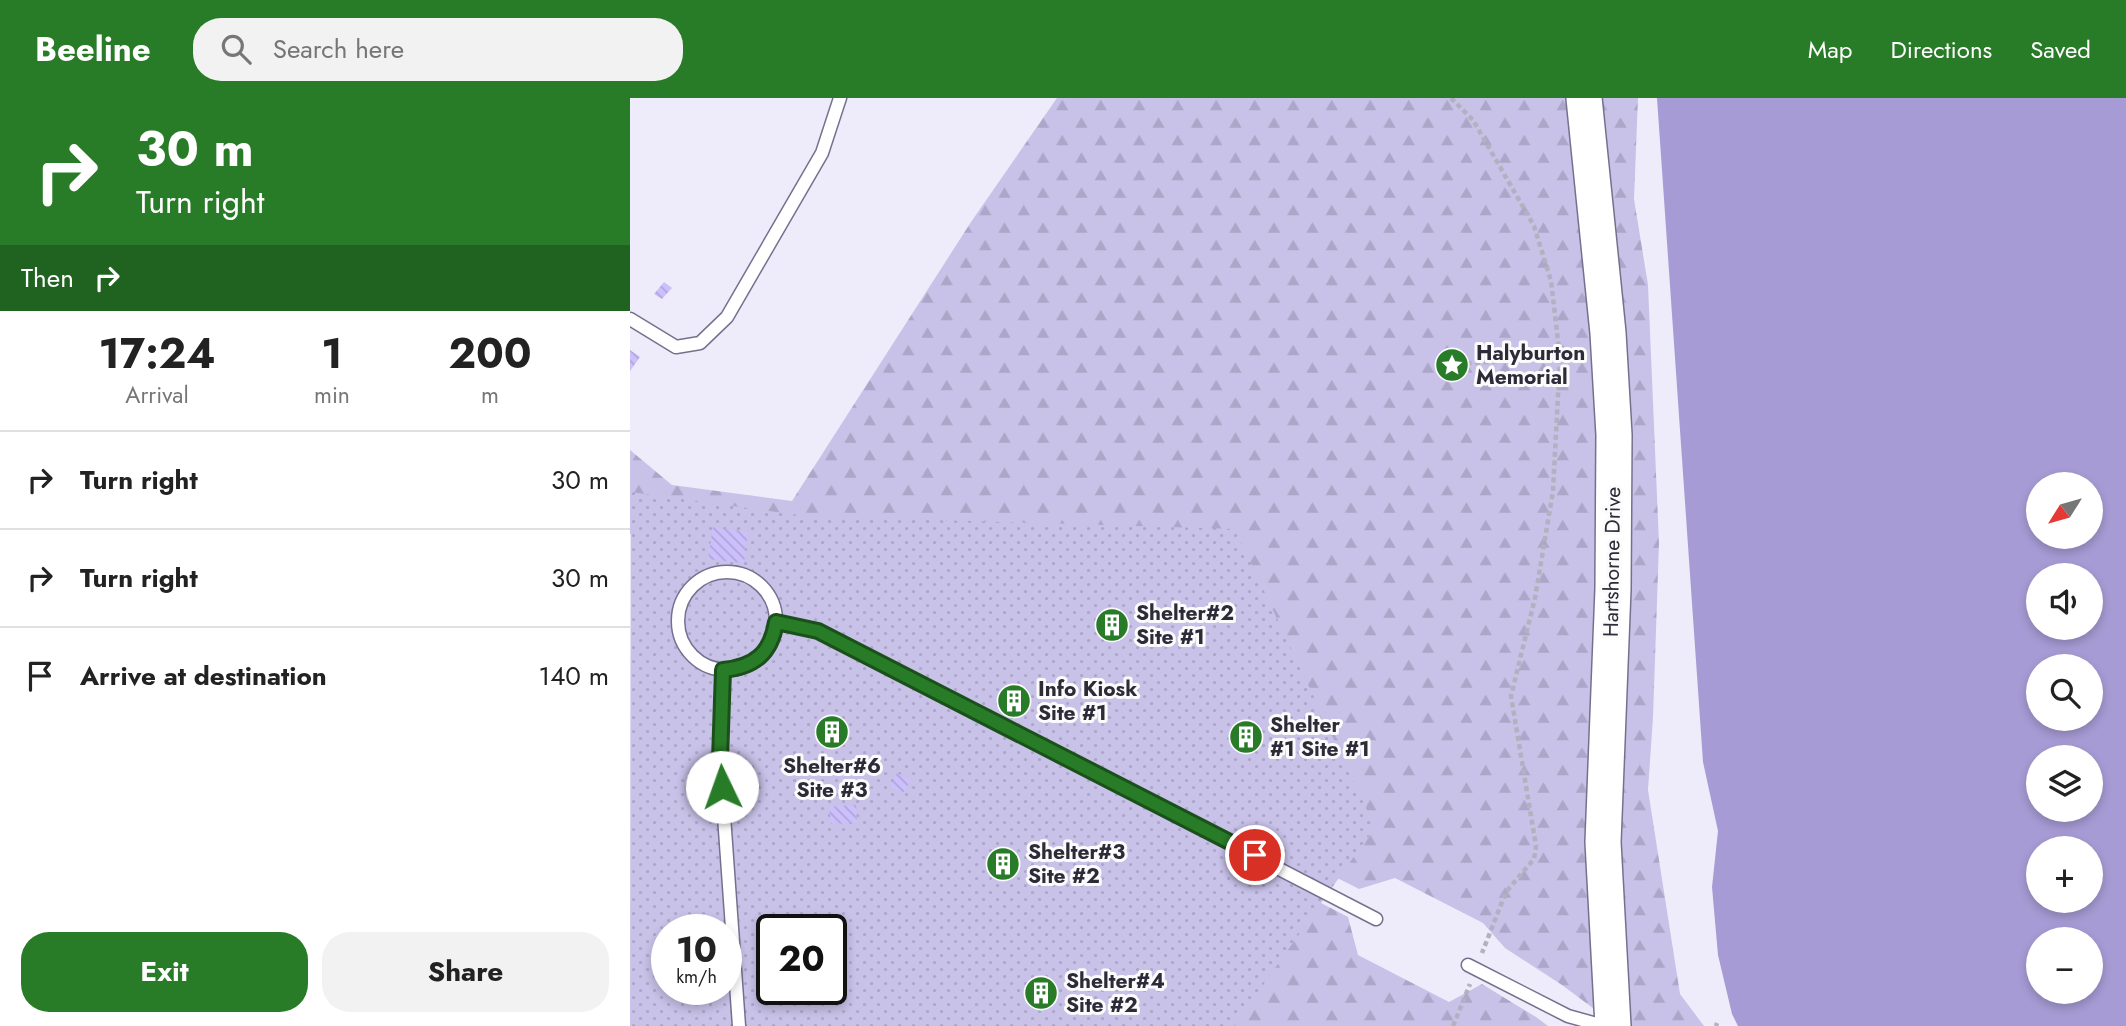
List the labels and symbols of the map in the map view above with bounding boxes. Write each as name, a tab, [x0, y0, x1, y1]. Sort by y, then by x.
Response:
place label: Halyburton Memorial	[1476, 338, 1585, 392]
place icon: Halyburton Memorial	[1433, 346, 1471, 384]
north arrow	[2026, 472, 2104, 550]
street label: Hartshorne Drive	[1596, 486, 1628, 637]
place label: Shelter#2 Site #1	[1136, 598, 1234, 652]
building icon: Shelter#2 Site #1	[1093, 606, 1131, 644]
place label: Info Kiosk Site #1	[1038, 674, 1137, 728]
building icon: Info Kiosk Site #1	[995, 682, 1033, 720]
place label: Shelter #1 Site #1	[1270, 710, 1370, 764]
building icon: Shelter#6 Site #3	[813, 713, 851, 751]
building icon: Shelter #1 Site #1	[1227, 718, 1265, 756]
position arrow	[685, 750, 759, 824]
place label: Shelter#6 Site #3	[783, 751, 881, 805]
pin	[1225, 825, 1285, 885]
place label: Shelter#3 Site #2	[1028, 837, 1125, 891]
building icon: Shelter#3 Site #2	[984, 845, 1022, 883]
speed limit sign: 20	[756, 914, 847, 1005]
place label: Shelter#4 Site #2	[1066, 966, 1165, 1020]
building icon: Shelter#4 Site #2	[1022, 974, 1060, 1012]

